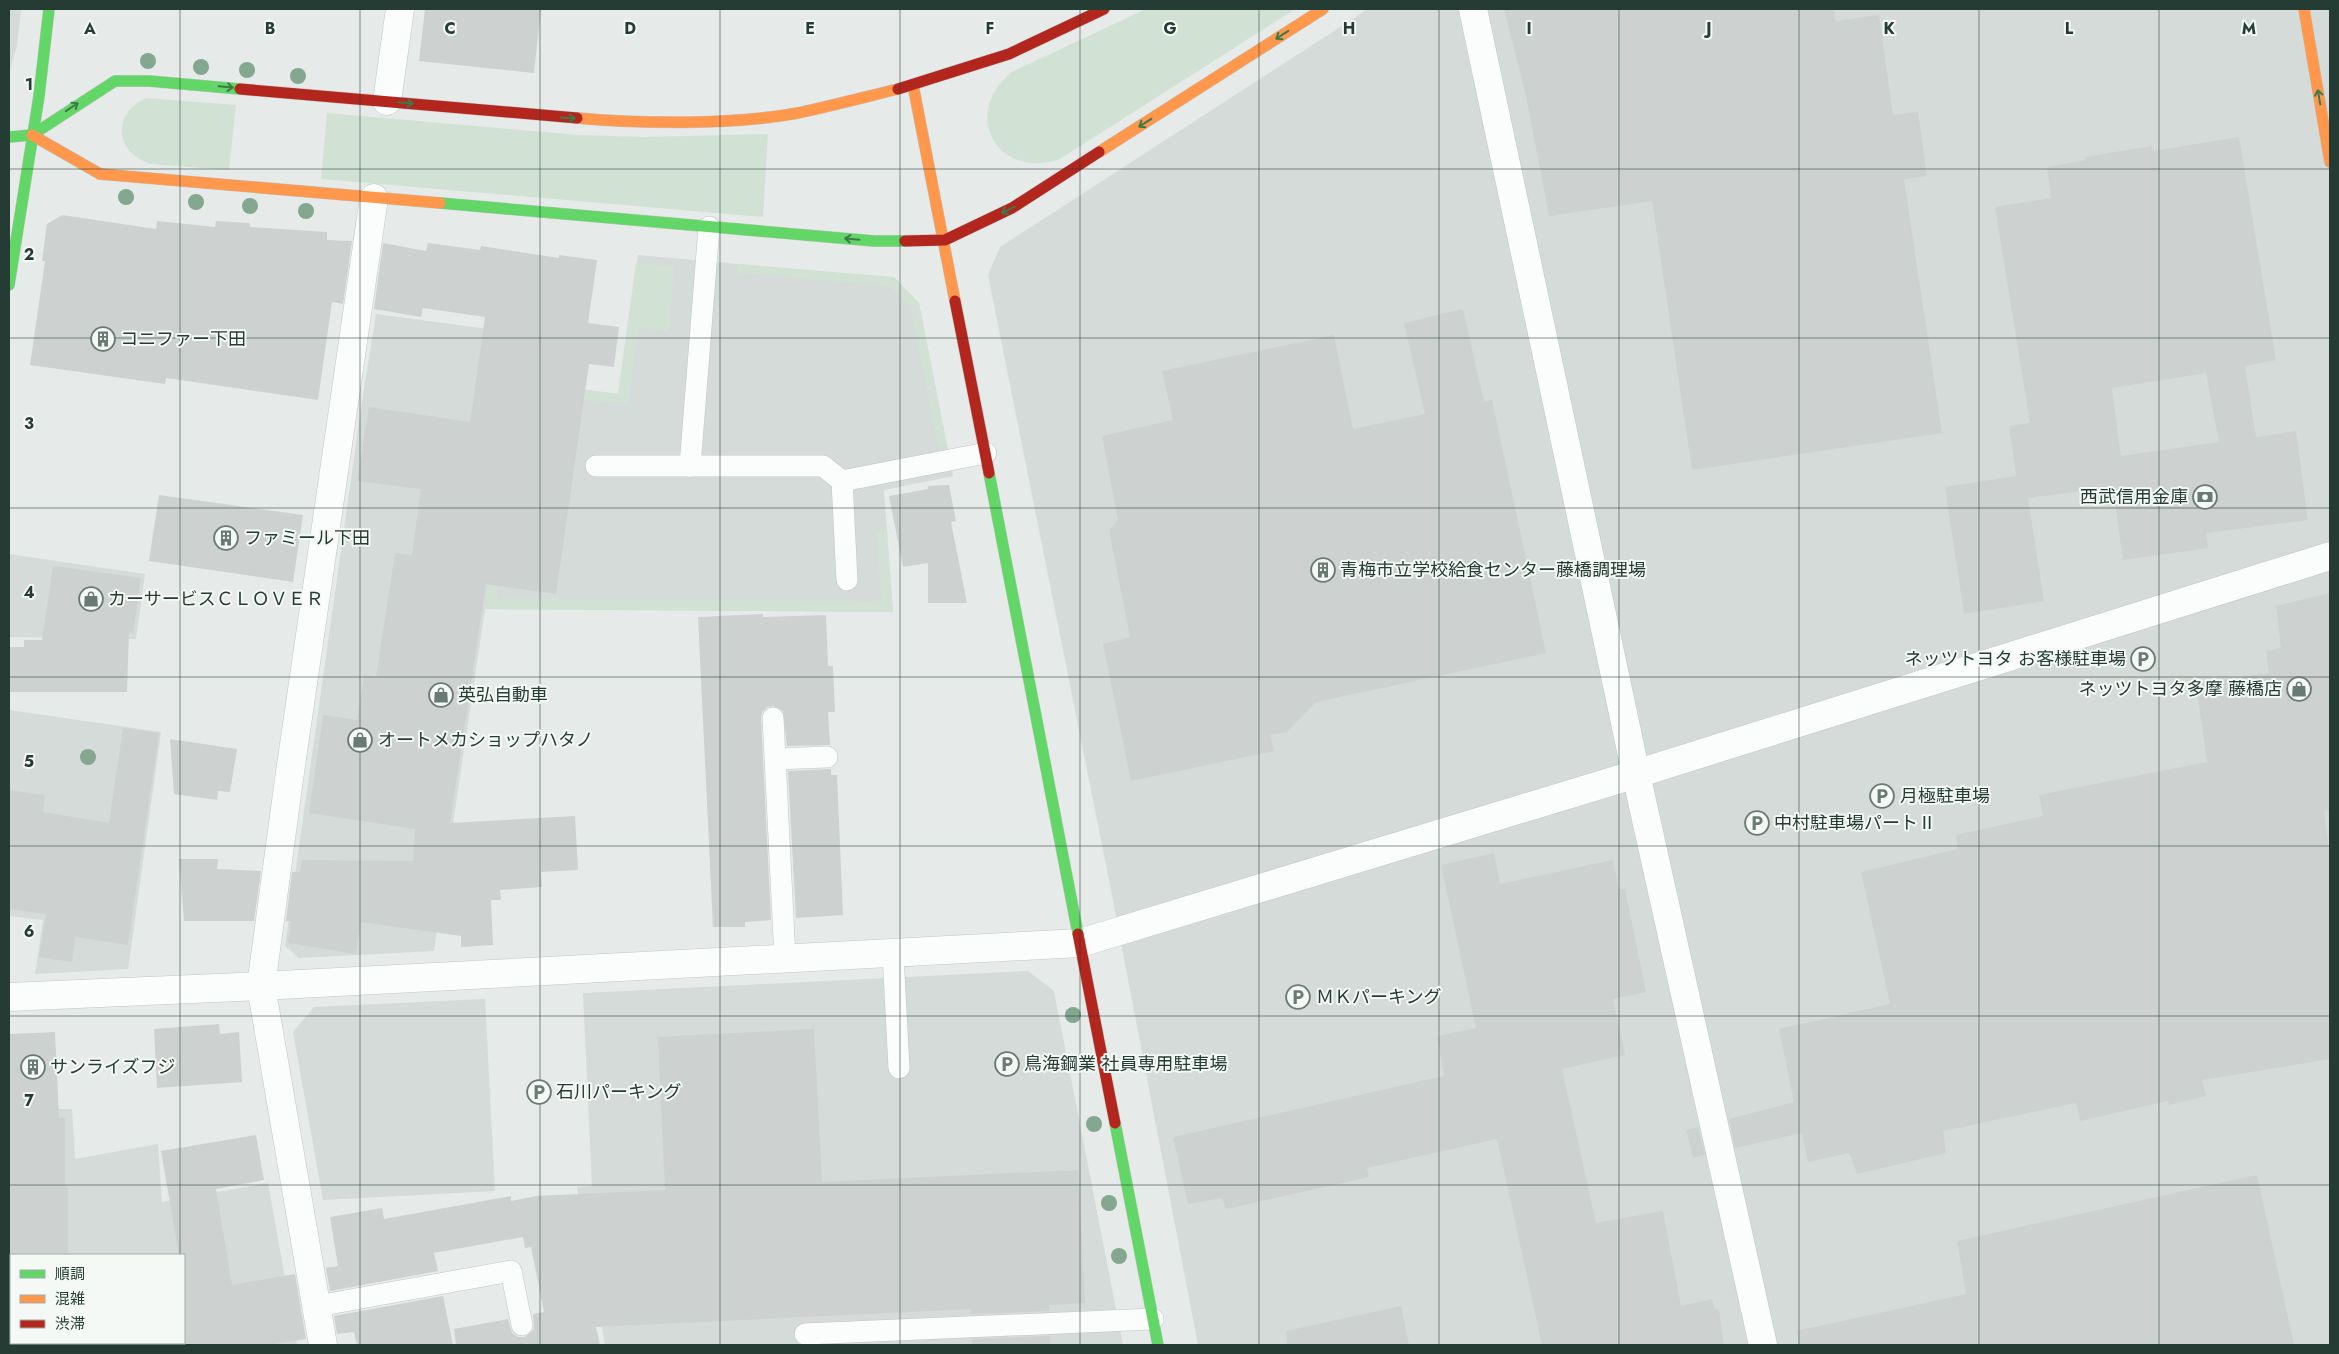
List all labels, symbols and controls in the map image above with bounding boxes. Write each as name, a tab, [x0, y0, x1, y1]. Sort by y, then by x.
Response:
text: A	[83, 17, 96, 40]
text: B	[265, 17, 275, 40]
text: C	[444, 17, 456, 40]
text: D	[624, 17, 636, 40]
text: E	[805, 17, 815, 40]
text: F	[986, 17, 994, 40]
text: G	[1163, 17, 1177, 40]
text: H	[1343, 17, 1355, 40]
text: I	[1526, 17, 1532, 40]
text: J	[1703, 17, 1712, 40]
text: K	[1883, 17, 1895, 40]
text: L	[2065, 17, 2074, 40]
text: M	[2242, 17, 2256, 40]
one-way arrow	[1275, 30, 1289, 40]
text: 1	[25, 73, 33, 96]
one-way arrow	[218, 83, 234, 92]
one-way arrow	[2314, 89, 2324, 105]
one-way arrow	[397, 98, 413, 108]
one-way arrow	[65, 102, 79, 112]
one-way arrow	[559, 113, 575, 122]
one-way arrow	[1139, 118, 1153, 128]
one-way arrow	[1001, 206, 1016, 215]
one-way arrow	[845, 235, 861, 244]
text: 2	[24, 243, 34, 266]
building icon: コニファー下田	[90, 326, 116, 352]
place label: コニファー下田	[120, 326, 246, 352]
text: 3	[24, 412, 34, 435]
place label: 西武信用金庫	[2080, 484, 2188, 510]
bank icon: 西武信用金庫	[2192, 484, 2218, 510]
building icon: ファミール下田	[213, 525, 239, 551]
place label: ファミール下田	[244, 525, 370, 551]
building icon: 青梅市立学校給食センター藤橋調理場	[1310, 557, 1336, 583]
place label: 青梅市立学校給食センター藤橋調理場	[1340, 557, 1646, 583]
text: 4	[23, 581, 35, 604]
shop icon: カーサービスＣＬＯＶＥＲ	[78, 586, 104, 612]
place label: カーサービスＣＬＯＶＥＲ	[108, 586, 324, 612]
place label: ネッツトヨタ お客様駐車場	[1905, 646, 2126, 672]
parking icon: ネッツトヨタ お客様駐車場	[2130, 646, 2156, 672]
place label: ネッツトヨタ多摩 藤橋店	[2079, 676, 2282, 702]
shop icon: ネッツトヨタ多摩 藤橋店	[2286, 676, 2312, 702]
shop icon: 英弘自動車	[428, 682, 454, 708]
place label: 英弘自動車	[458, 682, 548, 708]
shop icon: オートメカショップハタノ	[347, 727, 373, 753]
place label: オートメカショップハタノ	[378, 727, 593, 753]
text: 5	[24, 750, 34, 773]
parking icon: 月極駐車場	[1869, 783, 1895, 809]
place label: 月極駐車場	[1900, 783, 1990, 809]
parking icon: 中村駐車場パートⅡ	[1744, 810, 1770, 836]
place label: 中村駐車場パートⅡ	[1774, 810, 1936, 836]
text: 6	[24, 920, 34, 943]
parking icon: ＭＫパーキング	[1285, 984, 1311, 1010]
place label: ＭＫパーキング	[1316, 984, 1441, 1010]
parking icon: 鳥海鋼業 社員専用駐車場	[994, 1051, 1020, 1077]
place label: 鳥海鋼業 社員専用駐車場	[1024, 1051, 1227, 1077]
building icon: サンライズフジ	[20, 1054, 46, 1080]
place label: サンライズフジ	[50, 1054, 175, 1080]
parking icon: 石川パーキング	[526, 1079, 552, 1105]
place label: 石川パーキング	[556, 1079, 681, 1105]
text: 7	[24, 1089, 34, 1112]
legend	[10, 1254, 185, 1344]
text: 順調	[55, 1263, 85, 1285]
text: 混雑	[55, 1288, 85, 1310]
text: 渋滞	[55, 1313, 85, 1335]

